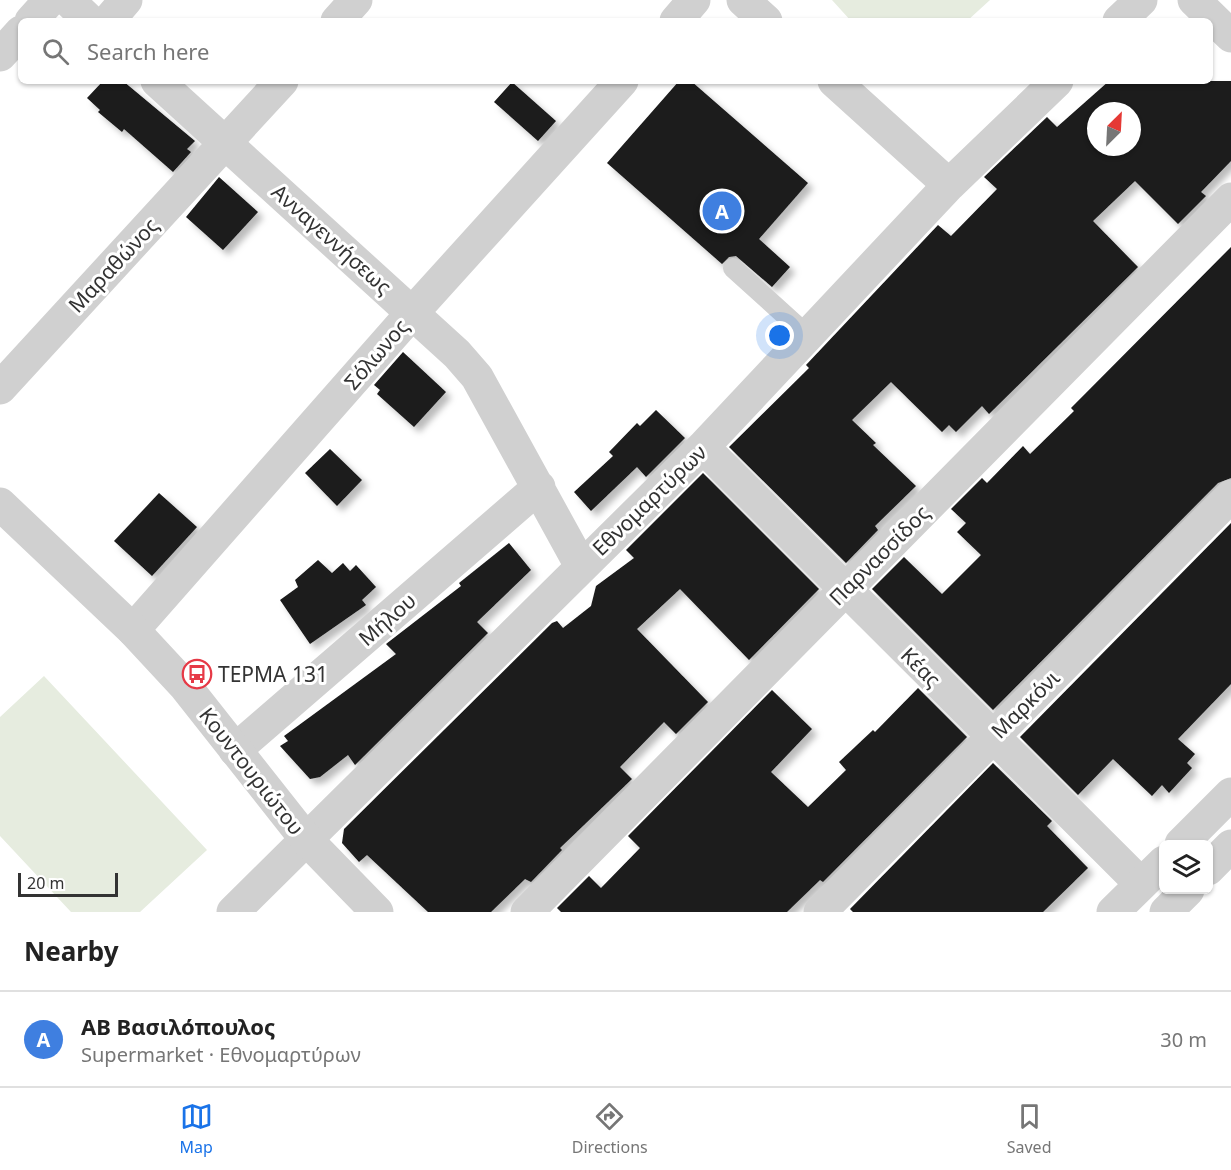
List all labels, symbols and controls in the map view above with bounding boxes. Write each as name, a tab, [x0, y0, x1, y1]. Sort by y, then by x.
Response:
search box	[18, 18, 1213, 84]
icon: search	[39, 35, 72, 68]
text: Search here	[87, 36, 209, 66]
north arrow	[1087, 102, 1141, 156]
street label: Ανναγεννήσεως	[266, 178, 398, 300]
pin: A	[702, 188, 742, 234]
street label: Μαραθώνος	[62, 212, 164, 318]
street label: Σόλωνος	[338, 313, 414, 395]
your location	[765, 321, 794, 350]
street label: Εθνομαρτύρων	[586, 438, 712, 562]
street label: Παρνασσίδος	[823, 499, 935, 611]
street label: Μήλου	[352, 586, 422, 652]
street label: Κέας	[895, 641, 947, 693]
bus stop icon: ΤΕΡΜΑ 131	[181, 658, 213, 690]
place label: ΤΕΡΜΑ 131	[218, 660, 328, 688]
street label: Μαρκόνι	[985, 664, 1065, 744]
street label: Κουντουριώτου	[193, 701, 311, 841]
map controls	[1159, 840, 1213, 894]
button: layers	[1159, 840, 1213, 894]
scale bar	[18, 870, 118, 898]
text: 20 m	[27, 872, 64, 894]
text: Nearby	[24, 933, 119, 969]
text: ΑΒ Βασιλόπουλος	[81, 1011, 275, 1041]
text: A	[37, 1026, 50, 1053]
text: 30 m	[1160, 1026, 1207, 1053]
text: Supermarket · Εθνομαρτύρων	[81, 1041, 361, 1068]
tab: Map	[179, 1100, 213, 1158]
tab: Directions	[572, 1100, 648, 1158]
tab: Saved	[1007, 1100, 1051, 1158]

